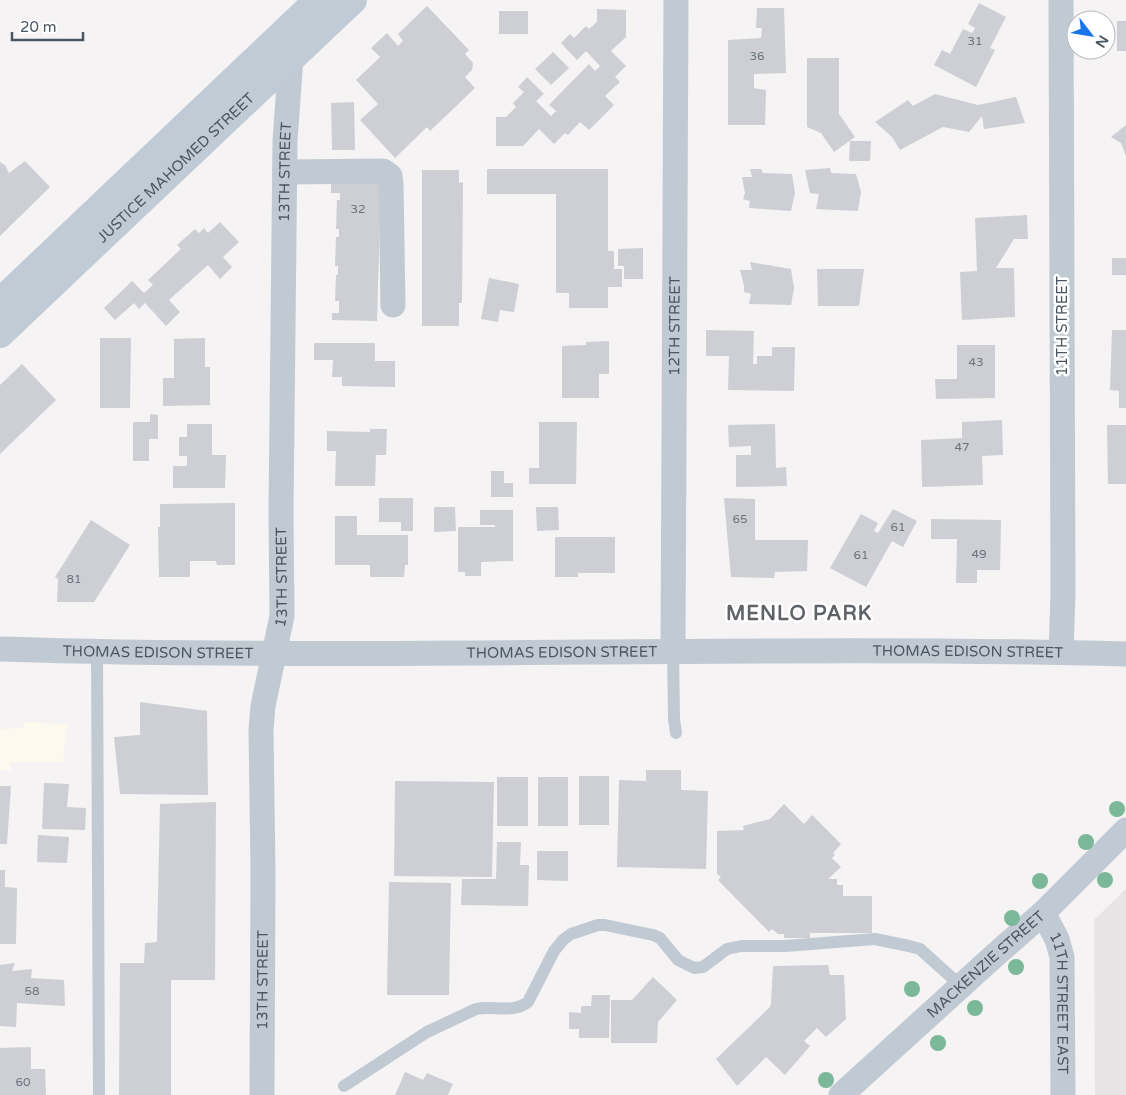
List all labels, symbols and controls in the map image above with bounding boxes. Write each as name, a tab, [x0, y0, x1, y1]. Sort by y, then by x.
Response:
scale bar	[12, 10, 84, 42]
north arrow	[1066, 10, 1116, 60]
text: 20 m	[20, 18, 57, 36]
text: N	[1092, 32, 1112, 51]
house number: 31	[967, 34, 983, 48]
house number: 36	[749, 49, 765, 63]
street label: JUSTICE MAHOMED STREET	[93, 89, 258, 246]
street label: 13TH STREET	[275, 122, 295, 222]
house number: 32	[350, 202, 366, 216]
street label: 12TH STREET	[665, 276, 684, 376]
street label: 11TH STREET	[1053, 276, 1071, 376]
house number: 43	[968, 355, 984, 369]
house number: 47	[954, 440, 970, 454]
house number: 65	[732, 512, 748, 526]
house number: 61	[890, 520, 906, 534]
street label: 13TH STREET	[271, 527, 291, 629]
house number: 49	[971, 547, 987, 561]
house number: 61	[853, 548, 869, 562]
house number: 81	[66, 572, 82, 586]
district label: MENLO PARK	[726, 602, 872, 626]
street label: THOMAS EDISON STREET	[62, 642, 253, 662]
street label: THOMAS EDISON STREET	[873, 642, 1064, 662]
street label: THOMAS EDISON STREET	[466, 643, 657, 662]
street label: MACKENZIE STREET	[923, 907, 1048, 1022]
street label: 11TH STREET EAST	[1046, 929, 1072, 1074]
street label: 13TH STREET	[253, 930, 272, 1030]
house number: 58	[24, 984, 40, 998]
house number: 60	[15, 1075, 31, 1089]

